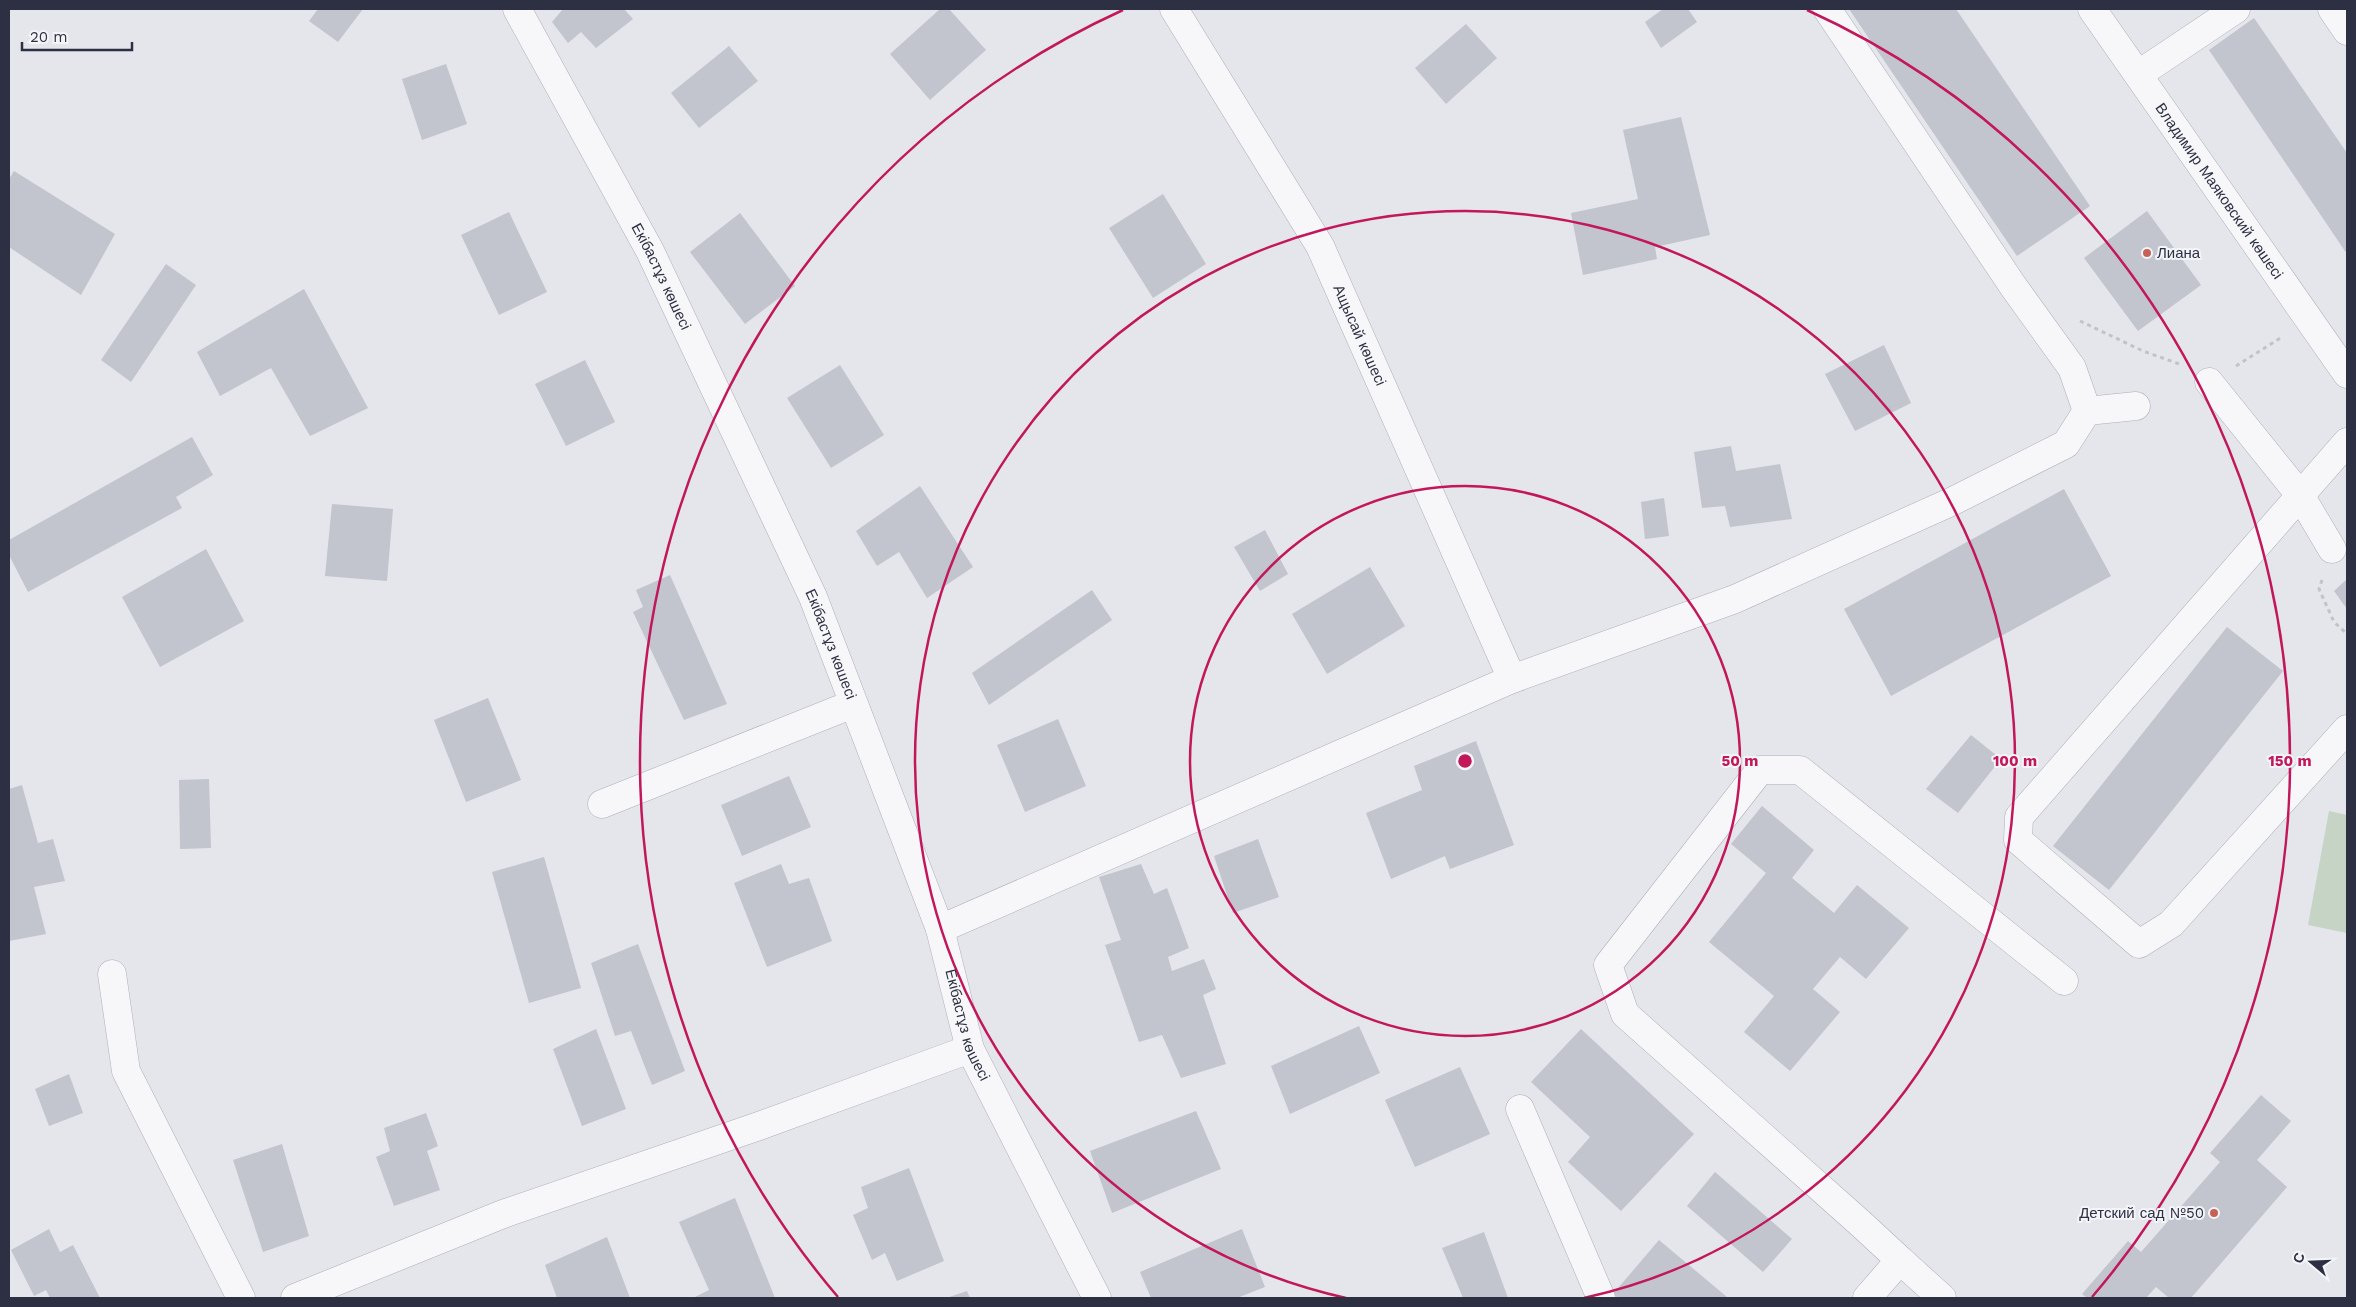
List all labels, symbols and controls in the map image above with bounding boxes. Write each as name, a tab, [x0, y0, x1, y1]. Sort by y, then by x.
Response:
scale bar	[22, 20, 132, 52]
text: 20 m	[30, 28, 68, 46]
street label: Владимир Маяковский көшесі	[2151, 100, 2287, 282]
street label: Екібастұз көшесі	[627, 220, 695, 333]
place label: Лиана	[2157, 244, 2201, 262]
marker: Лиана	[2141, 247, 2153, 259]
street label: Ащысай көшесі	[1329, 282, 1390, 389]
street label: Екібастұз көшесі	[801, 586, 860, 702]
centre of rings	[1456, 752, 1474, 770]
text: 50 m	[1722, 752, 1758, 770]
text: 100 m	[1993, 752, 2037, 770]
text: 150 m	[2268, 752, 2312, 770]
street label: Екібастұз көшесі	[941, 967, 994, 1084]
place label: Детский сад №50	[2079, 1204, 2204, 1222]
marker: Детский сад №50	[2208, 1207, 2220, 1219]
north arrow	[2286, 1237, 2336, 1287]
text: С	[2289, 1250, 2308, 1265]

